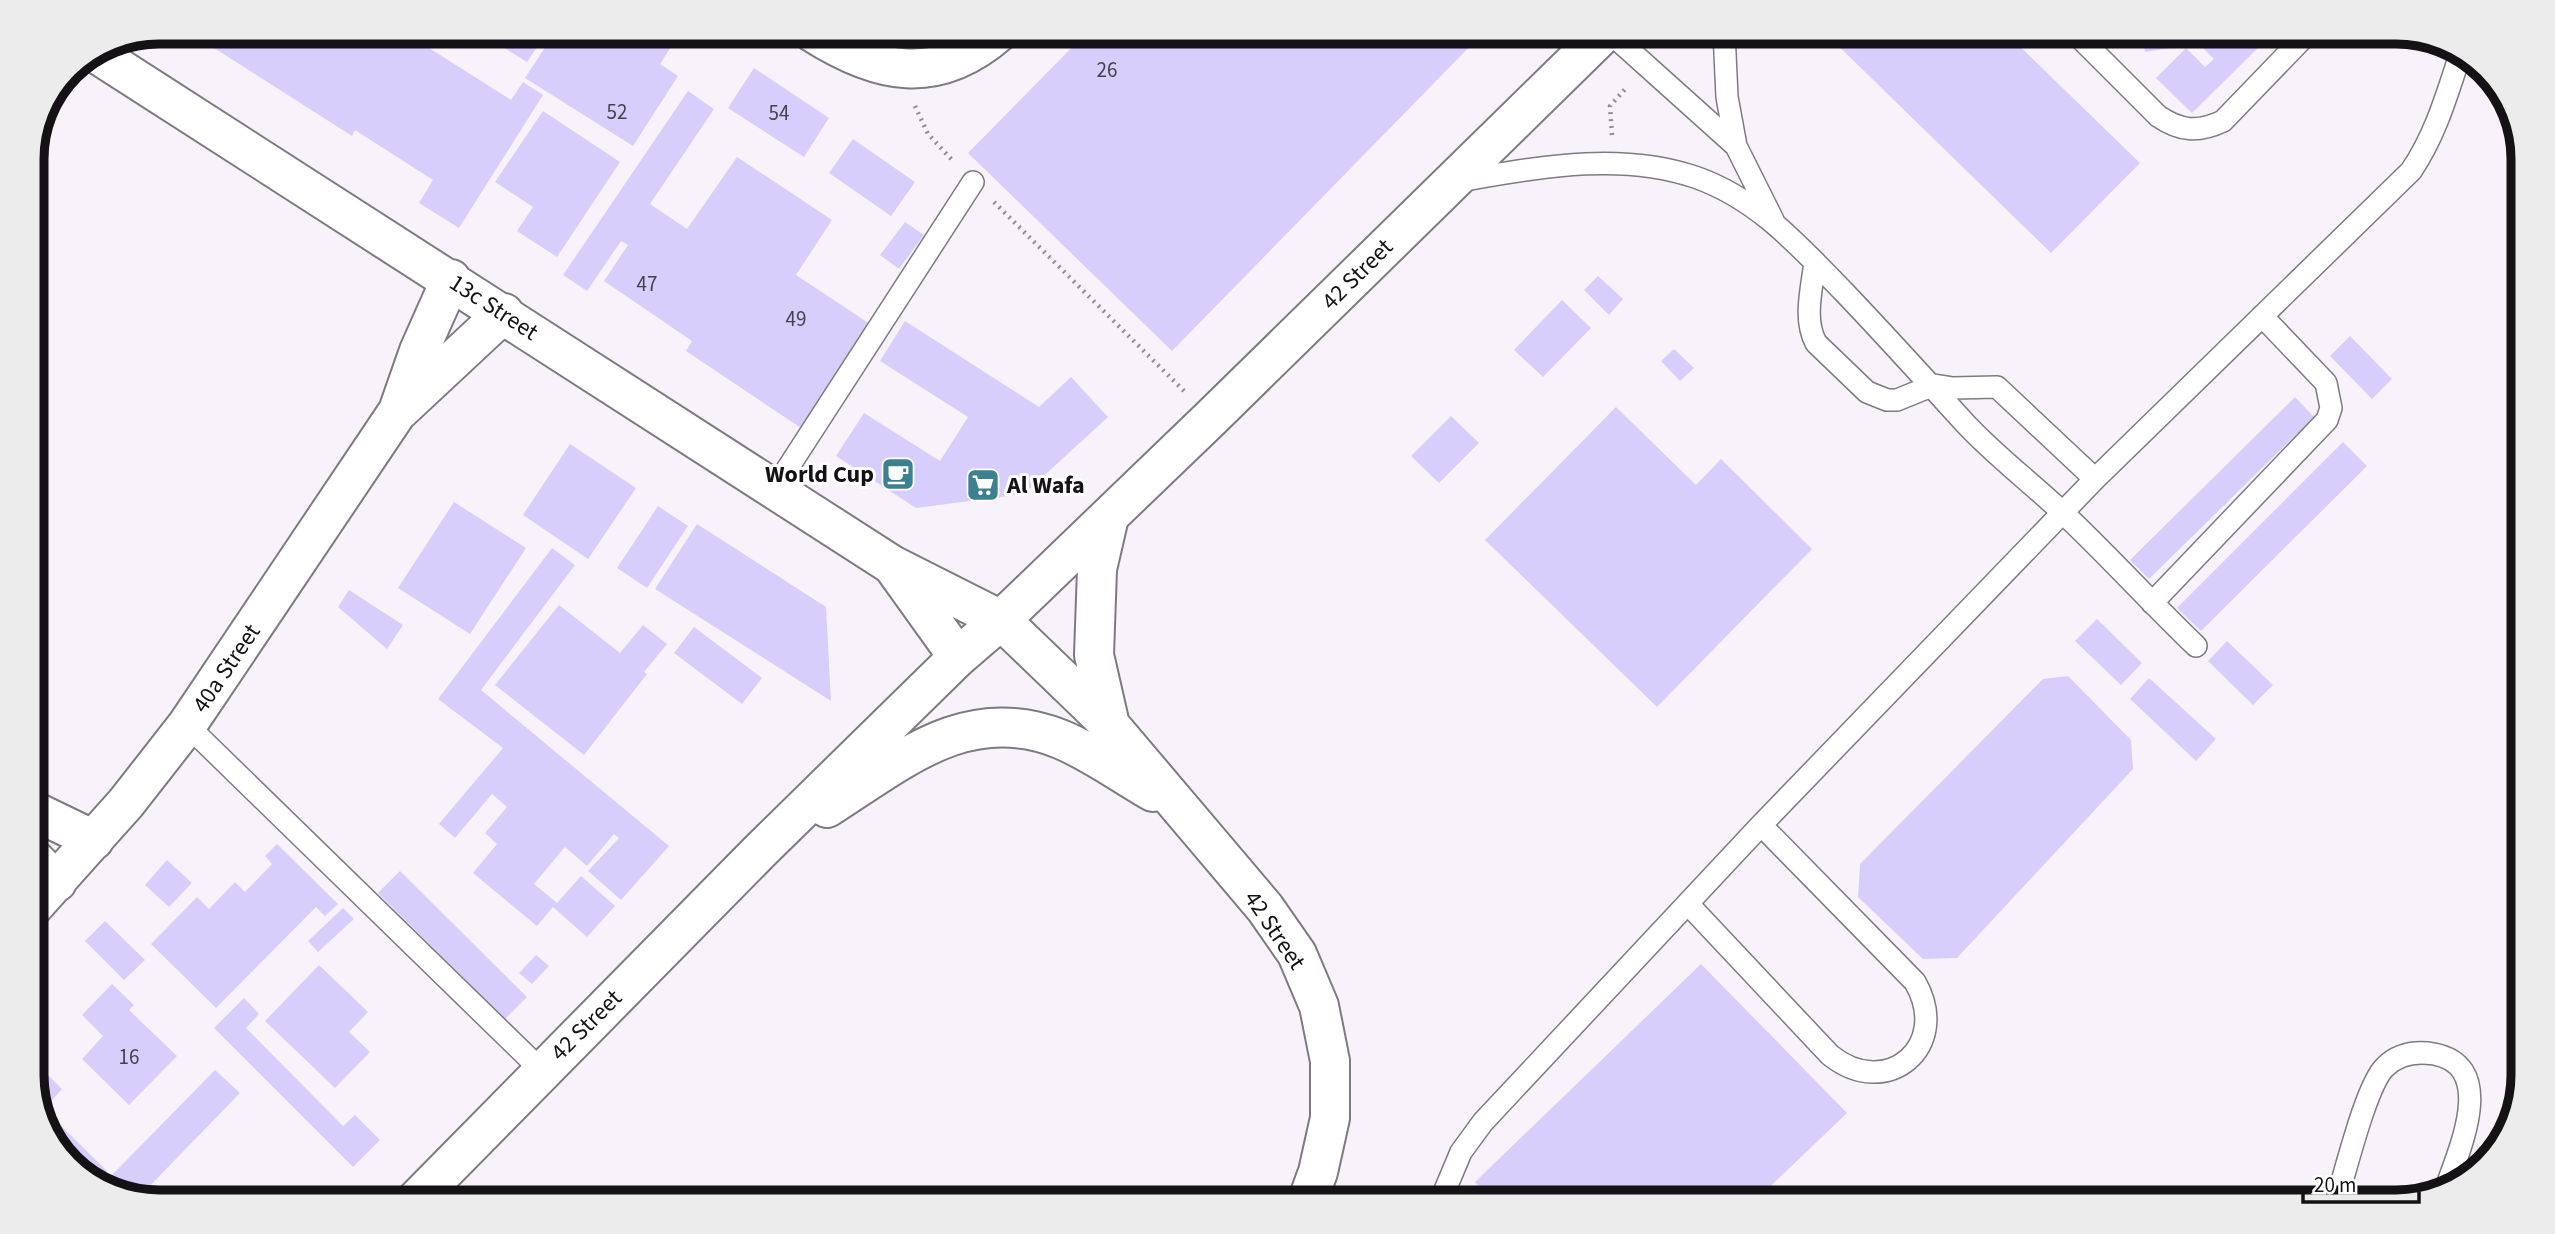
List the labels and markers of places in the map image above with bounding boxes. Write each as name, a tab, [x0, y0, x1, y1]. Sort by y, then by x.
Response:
cafe icon: World Cup	[879, 455, 917, 493]
place label: World Cup	[765, 457, 874, 492]
supermarket icon: Al Wafa	[964, 466, 1002, 504]
place label: Al Wafa	[1006, 468, 1085, 503]

